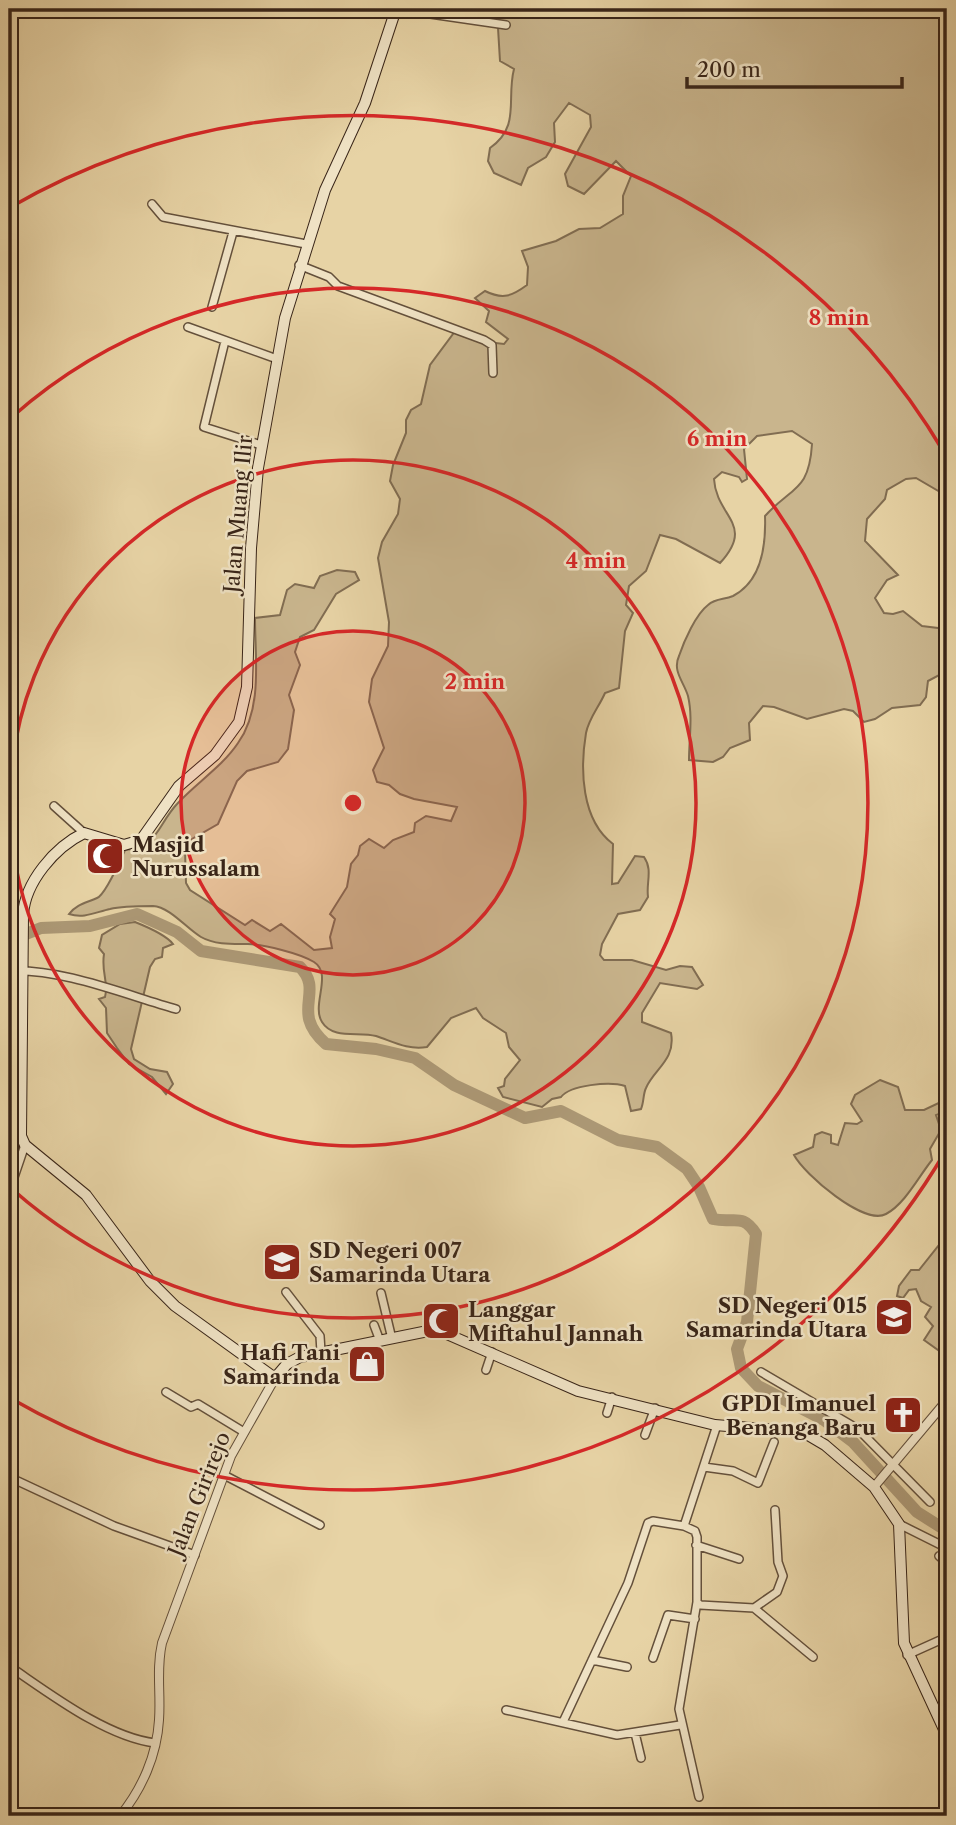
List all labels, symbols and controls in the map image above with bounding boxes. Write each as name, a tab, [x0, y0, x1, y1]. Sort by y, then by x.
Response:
scale bar	[687, 46, 902, 90]
text: 200 m	[697, 57, 761, 82]
text: 8 min	[808, 305, 870, 330]
text: 6 min	[687, 426, 748, 451]
street label: Jalan Muang Ilir	[218, 434, 257, 597]
text: 4 min	[566, 548, 627, 573]
text: 2 min	[445, 669, 506, 694]
centre of rings	[341, 791, 365, 815]
place label: Masjid Nurussalam	[132, 832, 260, 881]
mosque icon: Masjid Nurussalam	[84, 835, 126, 877]
place label: SD Negeri 007 Samarinda Utara	[309, 1238, 491, 1287]
school or university icon: SD Negeri 007 Samarinda Utara	[261, 1241, 303, 1283]
place label: SD Negeri 015 Samarinda Utara	[686, 1293, 868, 1342]
school or university icon: SD Negeri 015 Samarinda Utara	[873, 1296, 915, 1338]
place label: Langgar Miftahul Jannah	[468, 1297, 644, 1346]
mosque icon: Langgar Miftahul Jannah	[420, 1300, 462, 1342]
place label: Hafi Tani Samarinda	[223, 1340, 341, 1389]
shop icon: Hafi Tani Samarinda	[346, 1343, 388, 1385]
place label: GPDI Imanuel Benanga Baru	[722, 1391, 876, 1440]
church icon: GPDI Imanuel Benanga Baru	[882, 1394, 924, 1436]
street label: Jalan Girirejo	[162, 1428, 235, 1563]

